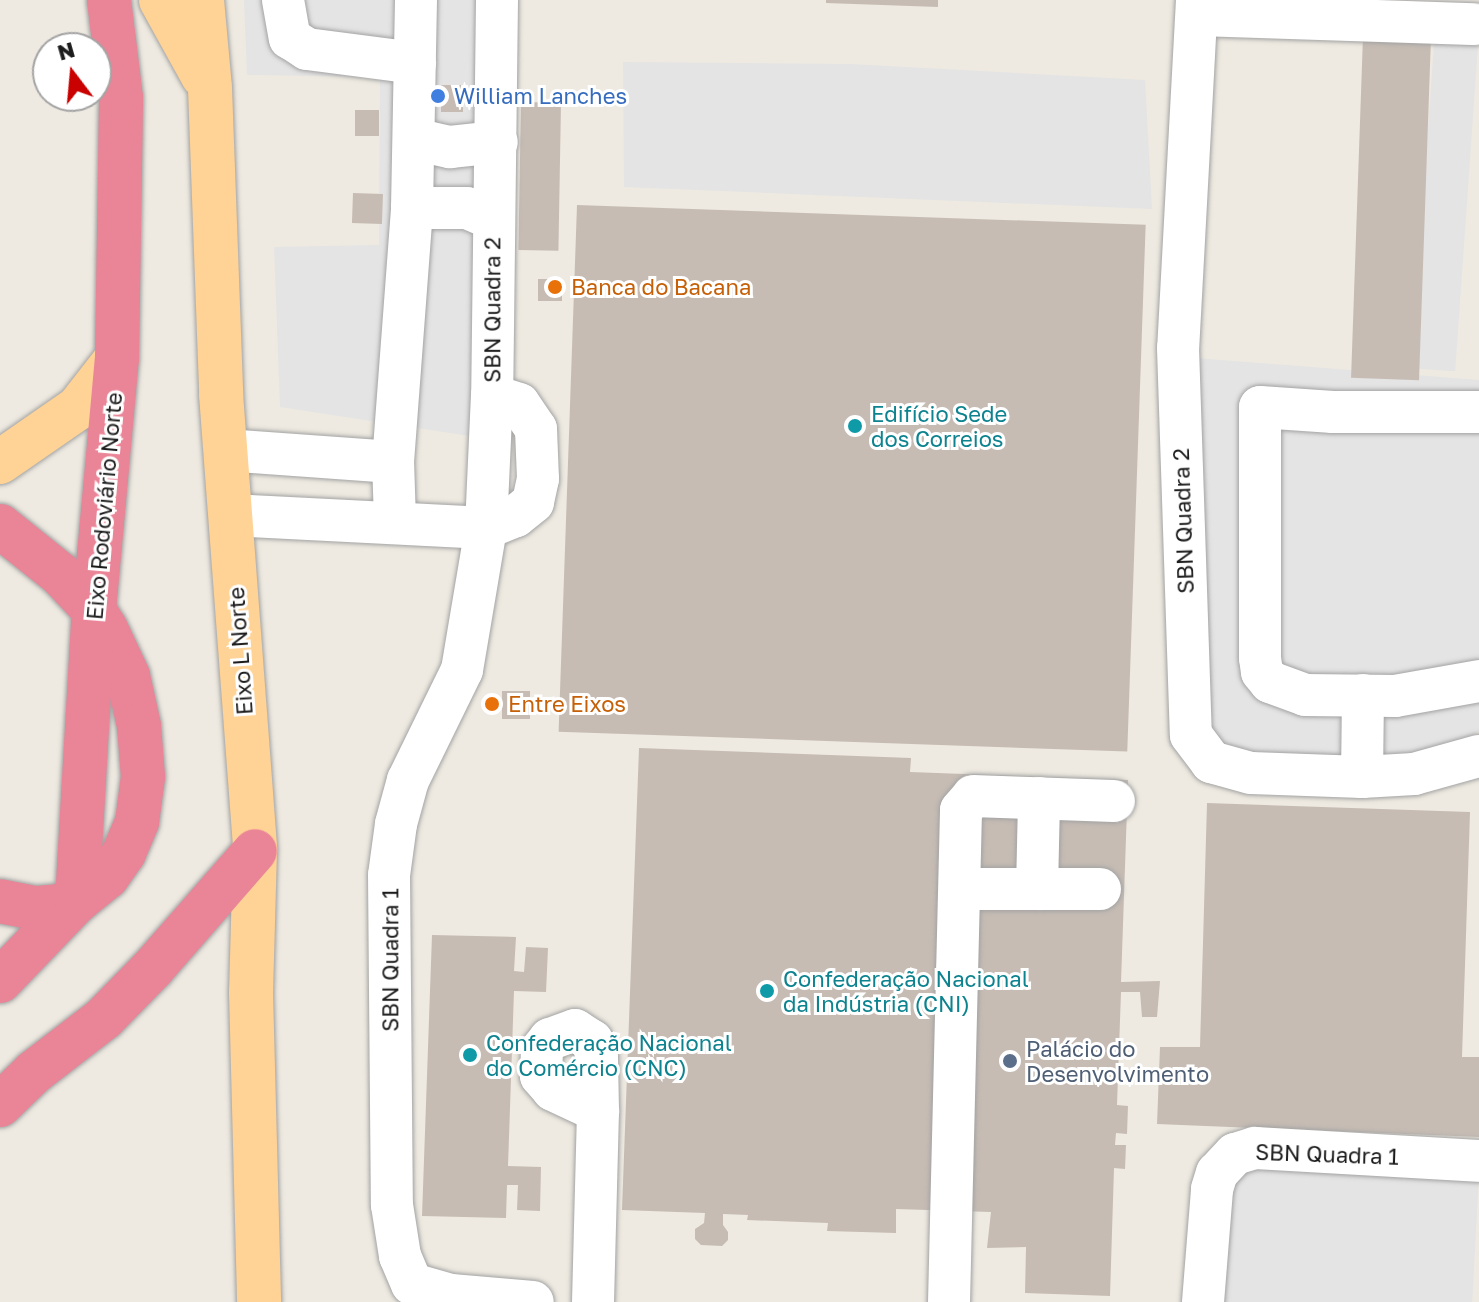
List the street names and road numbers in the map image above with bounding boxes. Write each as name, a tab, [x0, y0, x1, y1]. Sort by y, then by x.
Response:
street label: SBN Quadra 2	[479, 237, 505, 383]
street label: Eixo Rodoviário Norte	[81, 391, 127, 621]
street label: SBN Quadra 2	[1167, 448, 1199, 594]
street label: Eixo L Norte	[222, 586, 258, 716]
street label: SBN Quadra 1	[377, 888, 403, 1032]
street label: SBN Quadra 1	[1255, 1138, 1399, 1170]

